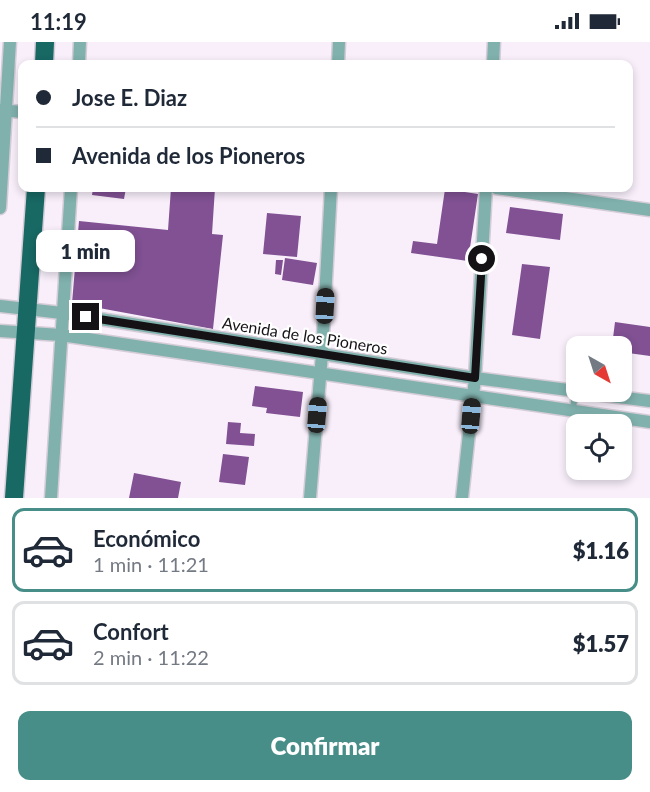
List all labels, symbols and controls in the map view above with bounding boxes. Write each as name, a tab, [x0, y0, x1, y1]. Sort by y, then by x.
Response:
text: 11:19	[30, 8, 87, 35]
text: Jose E. Diaz	[72, 84, 187, 111]
text: Avenida de los Pioneros	[72, 142, 305, 169]
callout: 1 min	[36, 230, 136, 272]
text: 1 min	[61, 239, 110, 263]
route start	[468, 245, 495, 272]
car	[315, 288, 335, 324]
route end	[72, 303, 99, 330]
street label: Avenida de los Pioneros	[221, 313, 389, 357]
north arrow	[566, 336, 632, 402]
map controls	[566, 336, 632, 480]
car	[306, 396, 328, 434]
car	[460, 397, 482, 435]
button: locate	[566, 414, 632, 480]
icon: car	[21, 523, 75, 577]
text: Económico	[93, 525, 200, 552]
text: $1.16	[573, 537, 629, 564]
text: 1 min · 11:21	[93, 552, 209, 576]
icon: car	[21, 616, 75, 670]
text: Confort	[93, 618, 169, 645]
text: $1.57	[573, 630, 629, 657]
text: 2 min · 11:22	[93, 645, 209, 669]
button: Confirmar	[18, 711, 632, 780]

